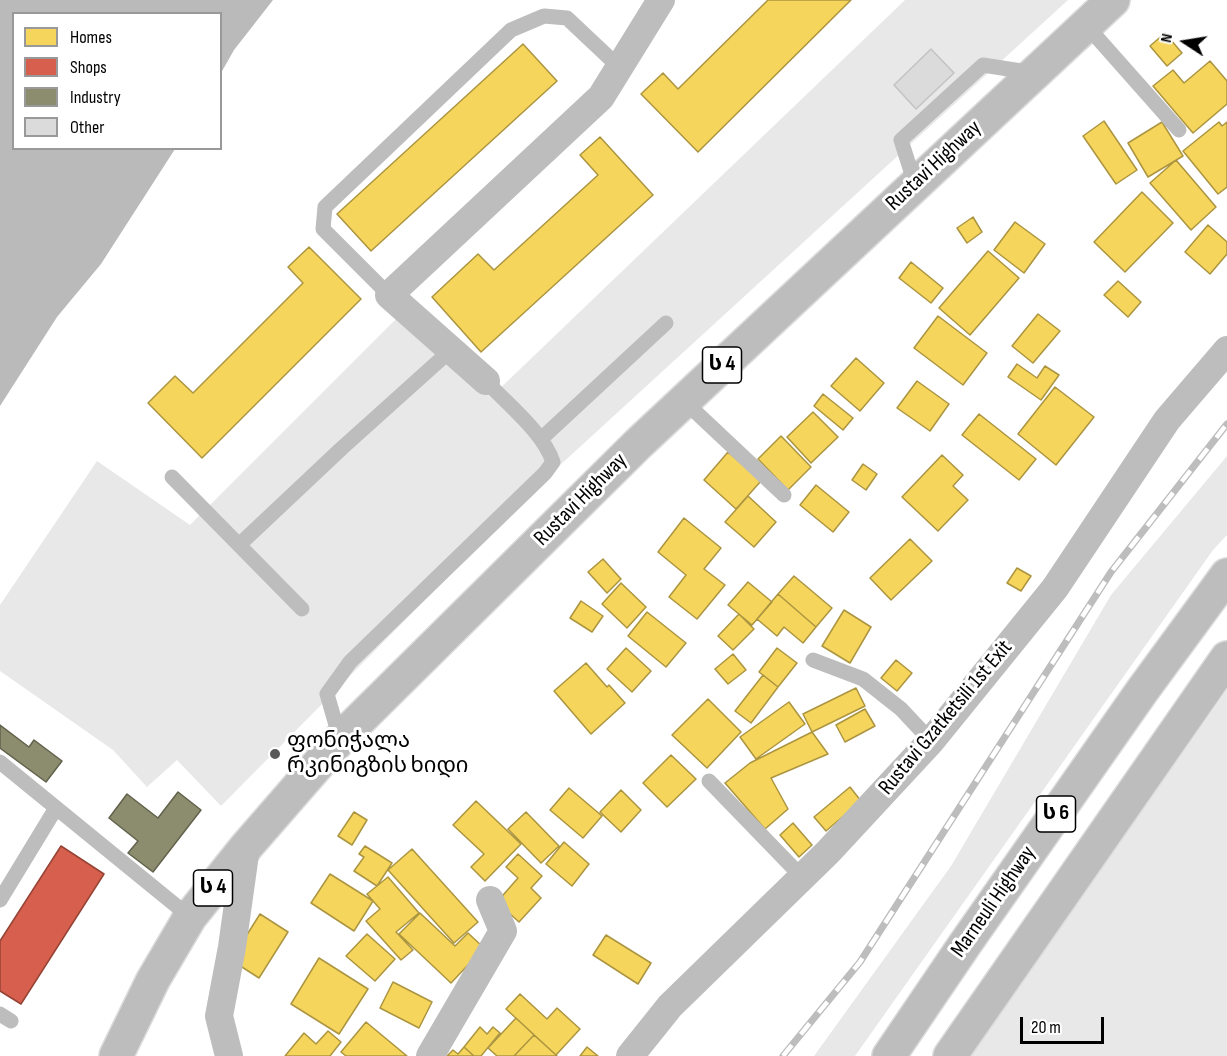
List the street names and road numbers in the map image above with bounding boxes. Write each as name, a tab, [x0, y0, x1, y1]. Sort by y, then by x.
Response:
street label: Rustavi Highway	[881, 115, 987, 217]
road number: ს 4	[702, 347, 742, 383]
street label: Rustavi Highway	[529, 448, 633, 552]
street label: Rustavi Gzatketsili 1st Exit	[874, 635, 1018, 801]
road number: ს 6	[1036, 796, 1076, 832]
street label: Marneuli Highway	[946, 841, 1042, 963]
road number: ს 4	[194, 870, 232, 906]

